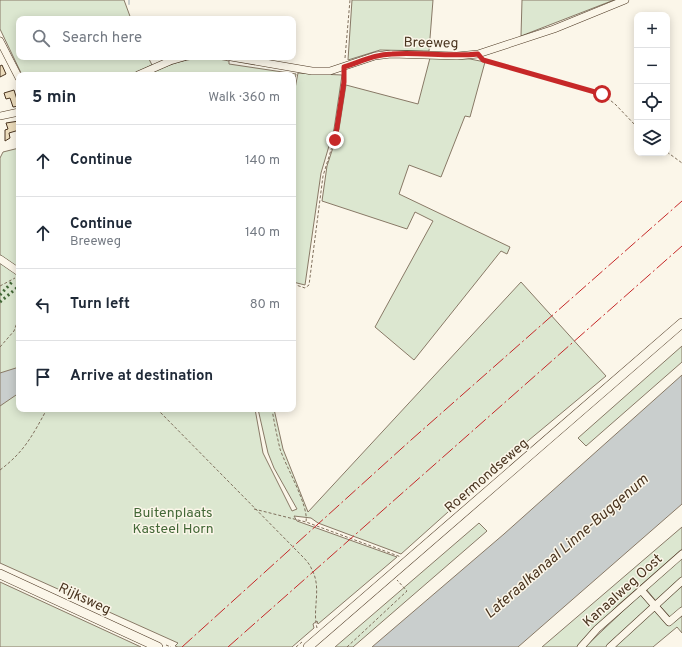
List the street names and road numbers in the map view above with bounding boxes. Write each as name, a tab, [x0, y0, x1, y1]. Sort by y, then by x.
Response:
street label: Breeweg	[403, 35, 459, 52]
street label: Roermondseweg	[442, 435, 532, 517]
street label: Kanaalweg Oost	[580, 551, 666, 631]
street label: Rijksweg	[55, 580, 113, 619]

